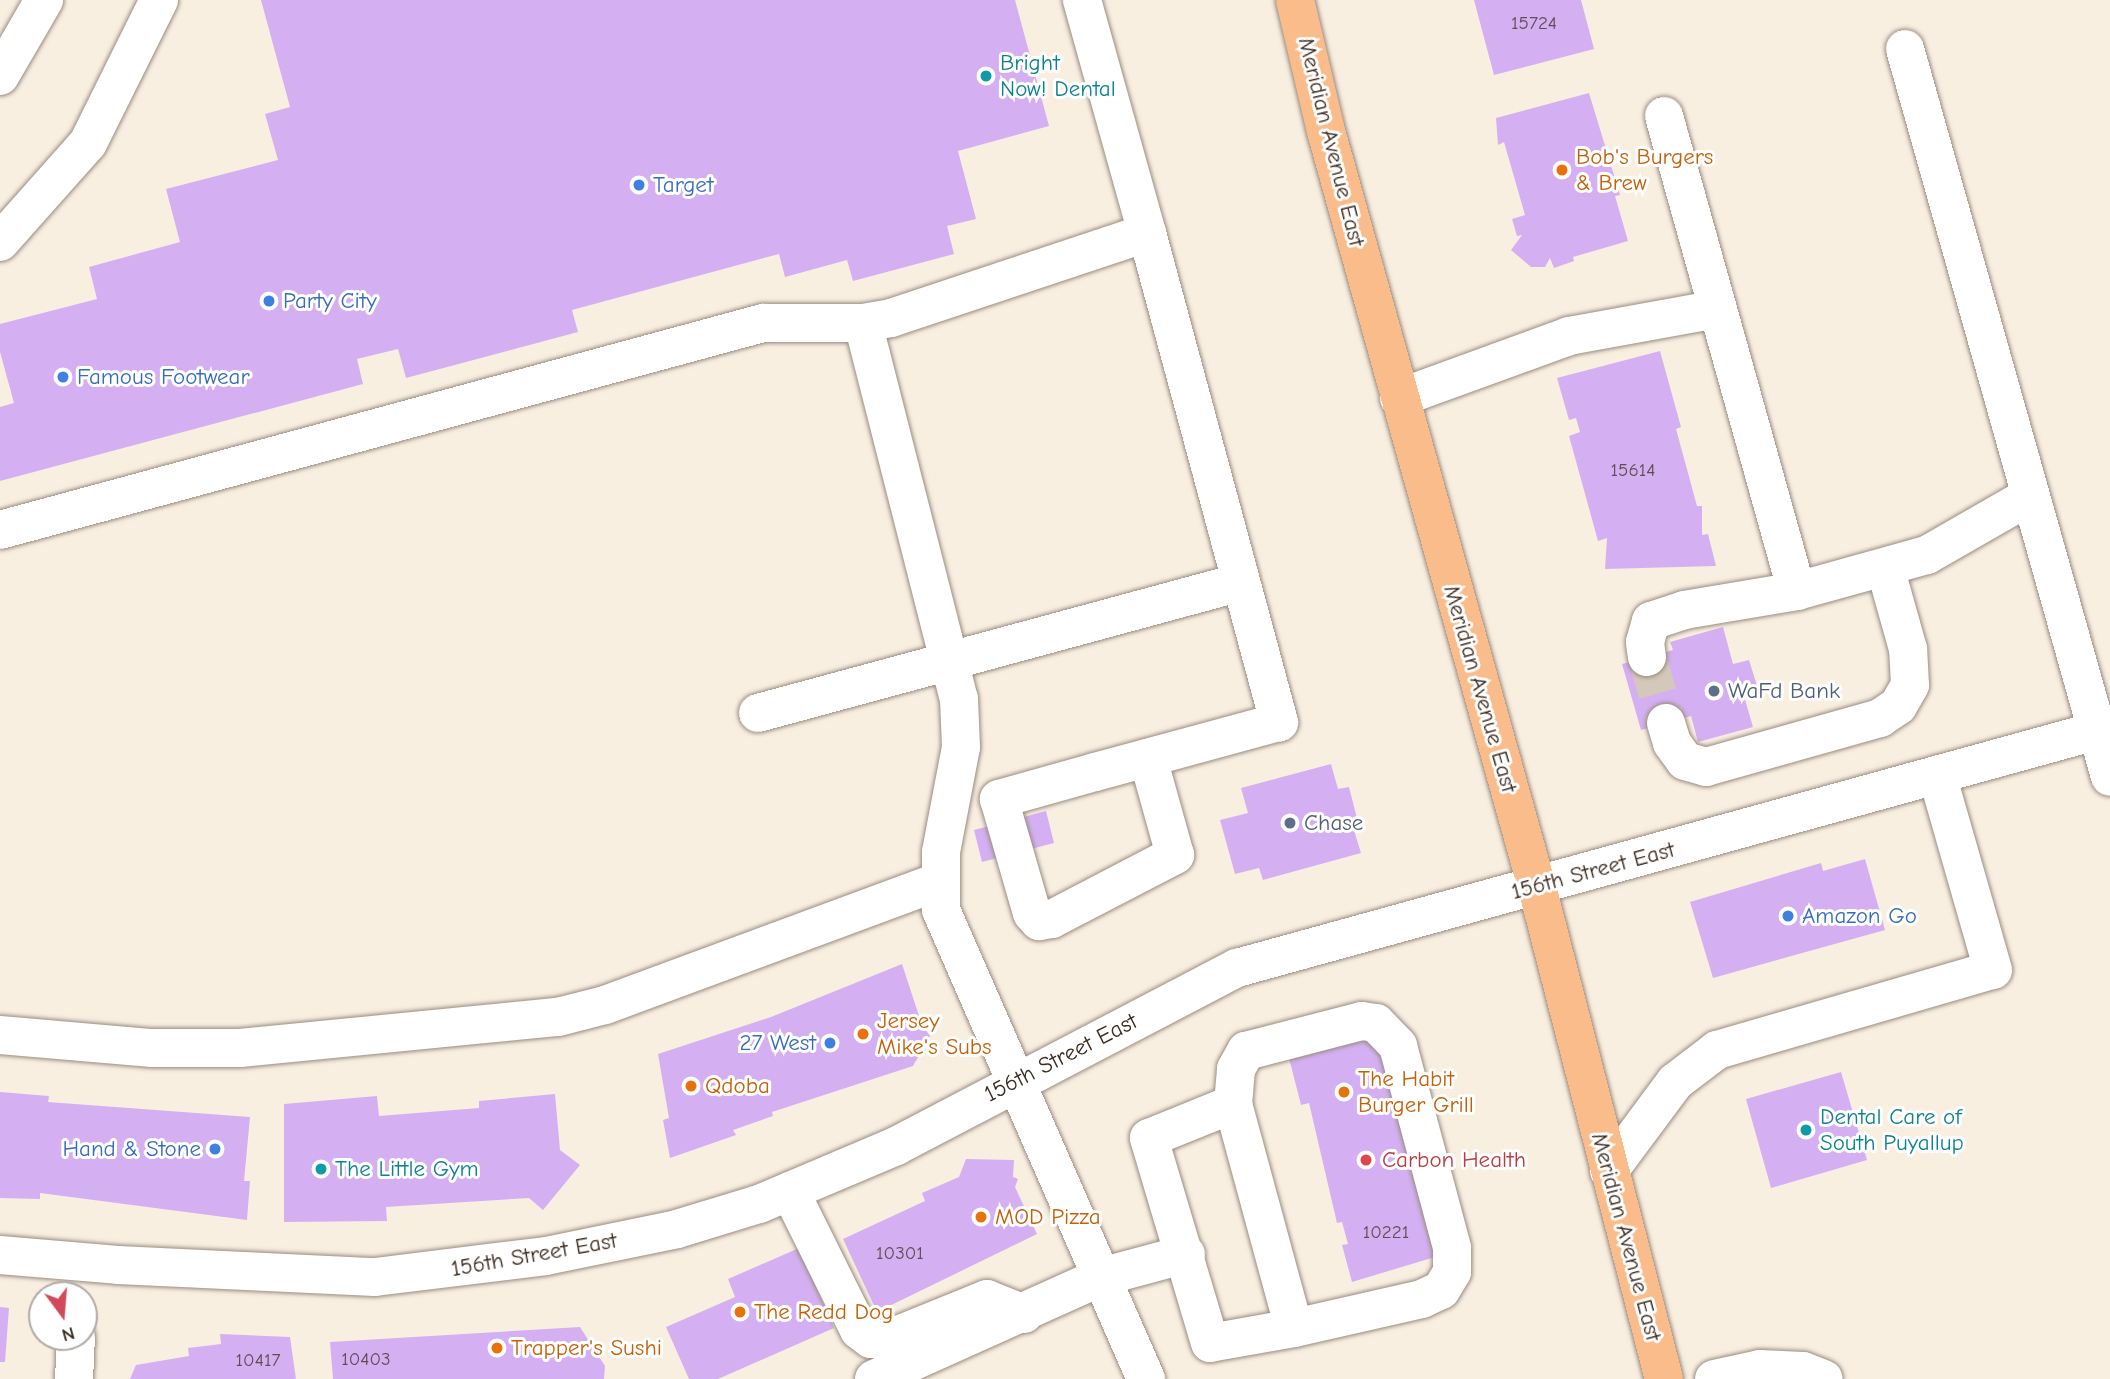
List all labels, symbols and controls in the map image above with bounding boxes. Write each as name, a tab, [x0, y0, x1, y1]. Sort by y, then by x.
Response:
house number: 15724	[1511, 13, 1557, 35]
street label: Meridian Avenue East	[1292, 35, 1370, 249]
place label: Bright Now! Dental	[1000, 49, 1116, 103]
marker: Bright Now! Dental	[978, 68, 994, 84]
place label: Bob's Burgers & Brew	[1576, 143, 1713, 197]
marker: Bob's Burgers & Brew	[1554, 162, 1570, 178]
place label: Target	[653, 171, 713, 199]
marker: Target	[631, 177, 647, 193]
place label: Party City	[283, 287, 377, 315]
marker: Party City	[261, 293, 277, 309]
place label: Famous Footwear	[77, 363, 250, 391]
marker: Famous Footwear	[55, 369, 71, 385]
house number: 15614	[1611, 460, 1655, 482]
street label: Meridian Avenue East	[1437, 582, 1523, 796]
place label: WaFd Bank	[1728, 677, 1840, 705]
marker: WaFd Bank	[1706, 683, 1722, 699]
place label: Chase	[1304, 809, 1363, 837]
marker: Chase	[1282, 815, 1298, 831]
street label: 156th Street East	[1508, 836, 1678, 906]
place label: Amazon Go	[1802, 902, 1917, 930]
marker: Amazon Go	[1780, 908, 1796, 924]
place label: Jersey Mike's Subs	[877, 1007, 992, 1061]
street label: 156th Street East	[980, 1008, 1142, 1108]
marker: Jersey Mike's Subs	[855, 1026, 871, 1042]
place label: 27 West	[739, 1029, 816, 1057]
marker: 27 West	[822, 1035, 838, 1051]
place label: The Habit Burger Grill	[1358, 1065, 1474, 1119]
place label: Qdoba	[705, 1072, 770, 1100]
marker: Qdoba	[683, 1078, 699, 1094]
marker: The Habit Burger Grill	[1336, 1084, 1352, 1100]
place label: Dental Care of South Puyallup	[1820, 1103, 1964, 1157]
marker: Dental Care of South Puyallup	[1798, 1122, 1814, 1138]
street label: Meridian Avenue East	[1585, 1130, 1667, 1344]
place label: Hand & Stone	[62, 1135, 201, 1163]
marker: Hand & Stone	[207, 1141, 223, 1157]
place label: Carbon Health	[1382, 1146, 1526, 1174]
marker: Carbon Health	[1356, 1150, 1376, 1170]
place label: The Little Gym	[335, 1155, 478, 1183]
marker: The Little Gym	[313, 1161, 329, 1177]
place label: MOD Pizza	[995, 1203, 1101, 1231]
marker: MOD Pizza	[973, 1209, 989, 1225]
house number: 10221	[1363, 1222, 1409, 1244]
street label: 156th Street East	[449, 1227, 619, 1283]
house number: 10301	[876, 1243, 924, 1265]
north arrow	[28, 1281, 98, 1351]
place label: The Redd Dog	[754, 1298, 893, 1326]
marker: The Redd Dog	[732, 1304, 748, 1320]
text: N	[59, 1322, 77, 1347]
place label: Trapper's Sushi	[511, 1334, 662, 1362]
marker: Trapper's Sushi	[489, 1340, 505, 1356]
house number: 10403	[341, 1349, 391, 1371]
house number: 10417	[236, 1350, 280, 1372]

